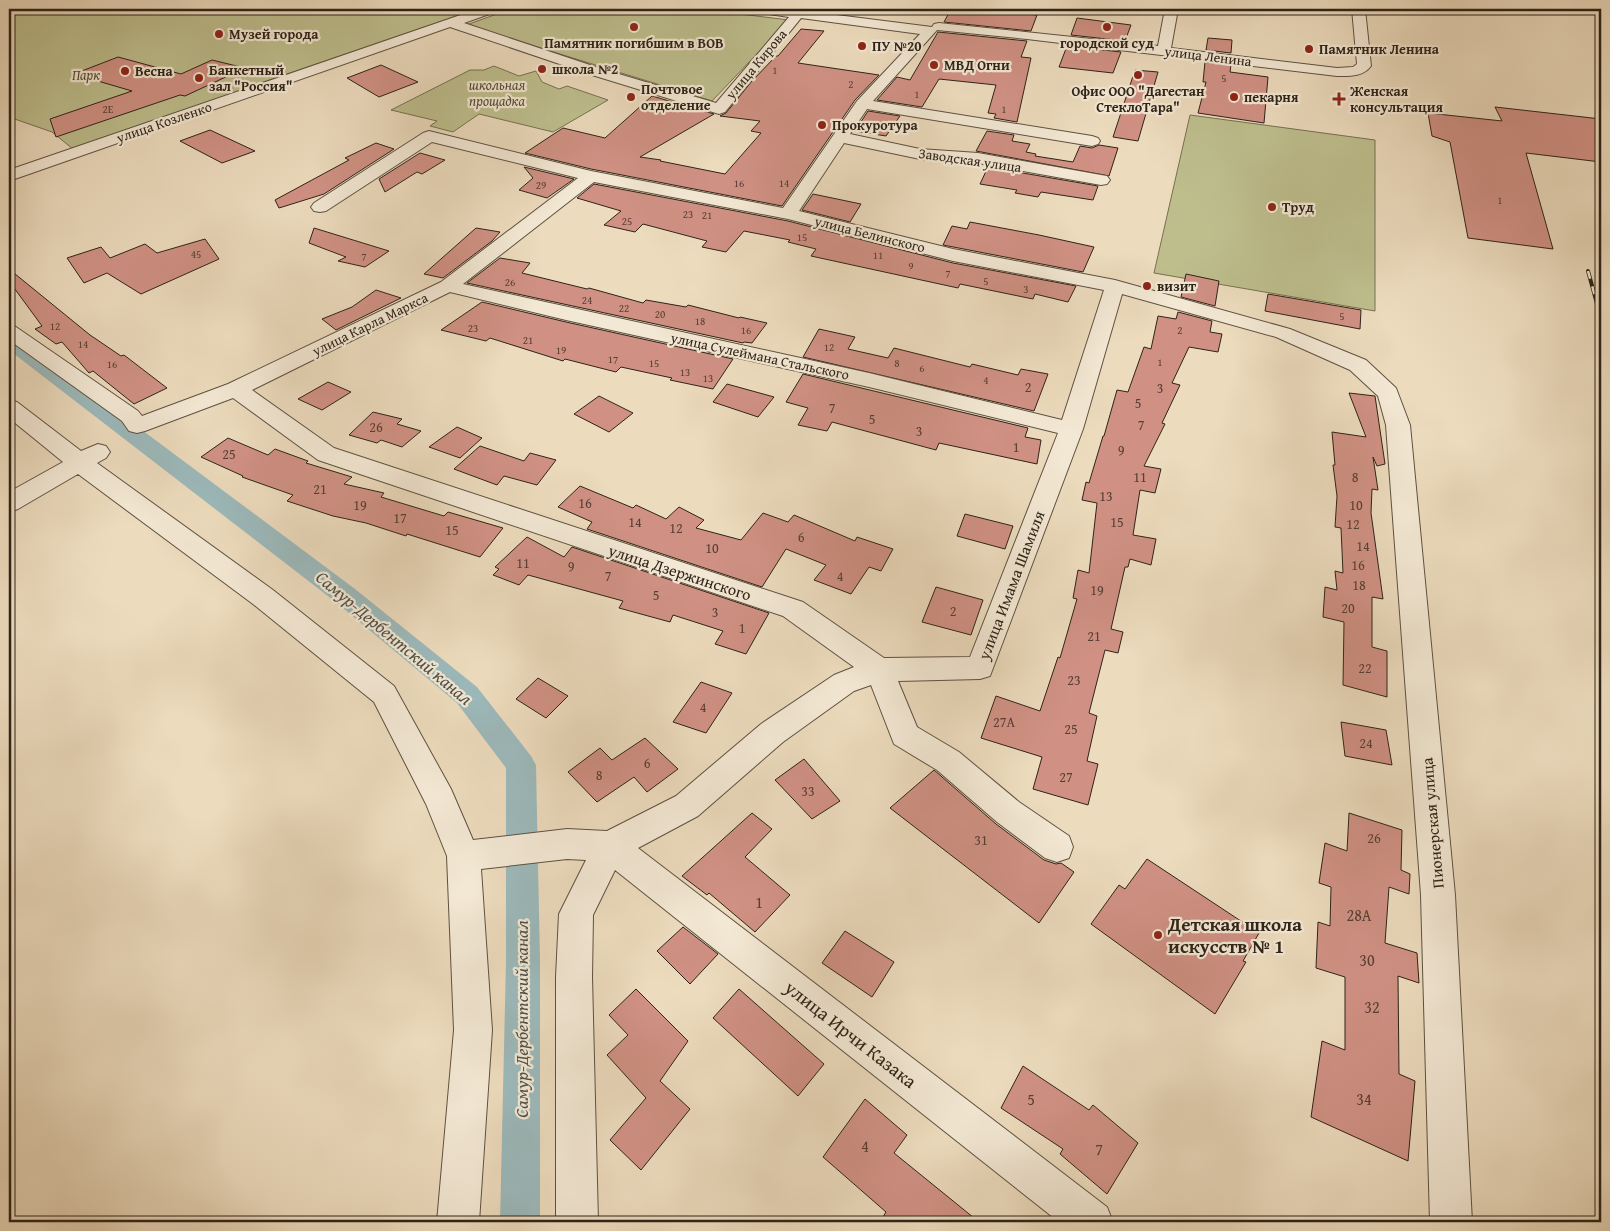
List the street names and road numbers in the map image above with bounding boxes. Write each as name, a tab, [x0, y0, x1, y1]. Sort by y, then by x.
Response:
street label: улица Кирова	[720, 24, 792, 104]
street label: улица Ленина	[1162, 41, 1253, 71]
street label: улица Козленко	[113, 96, 214, 148]
street label: Заводская улица	[917, 143, 1023, 177]
street label: улица Белинского	[812, 210, 927, 257]
street label: улица Карла Маркса	[308, 287, 432, 361]
street label: улица Сулеймана Стальского	[668, 327, 851, 385]
street label: улица Имама Шамиля	[971, 507, 1051, 664]
street label: улица Дзержинского	[604, 537, 755, 606]
street label: Пионерская улица	[1414, 756, 1450, 889]
street label: улица Ирчи Казака	[778, 973, 923, 1095]

